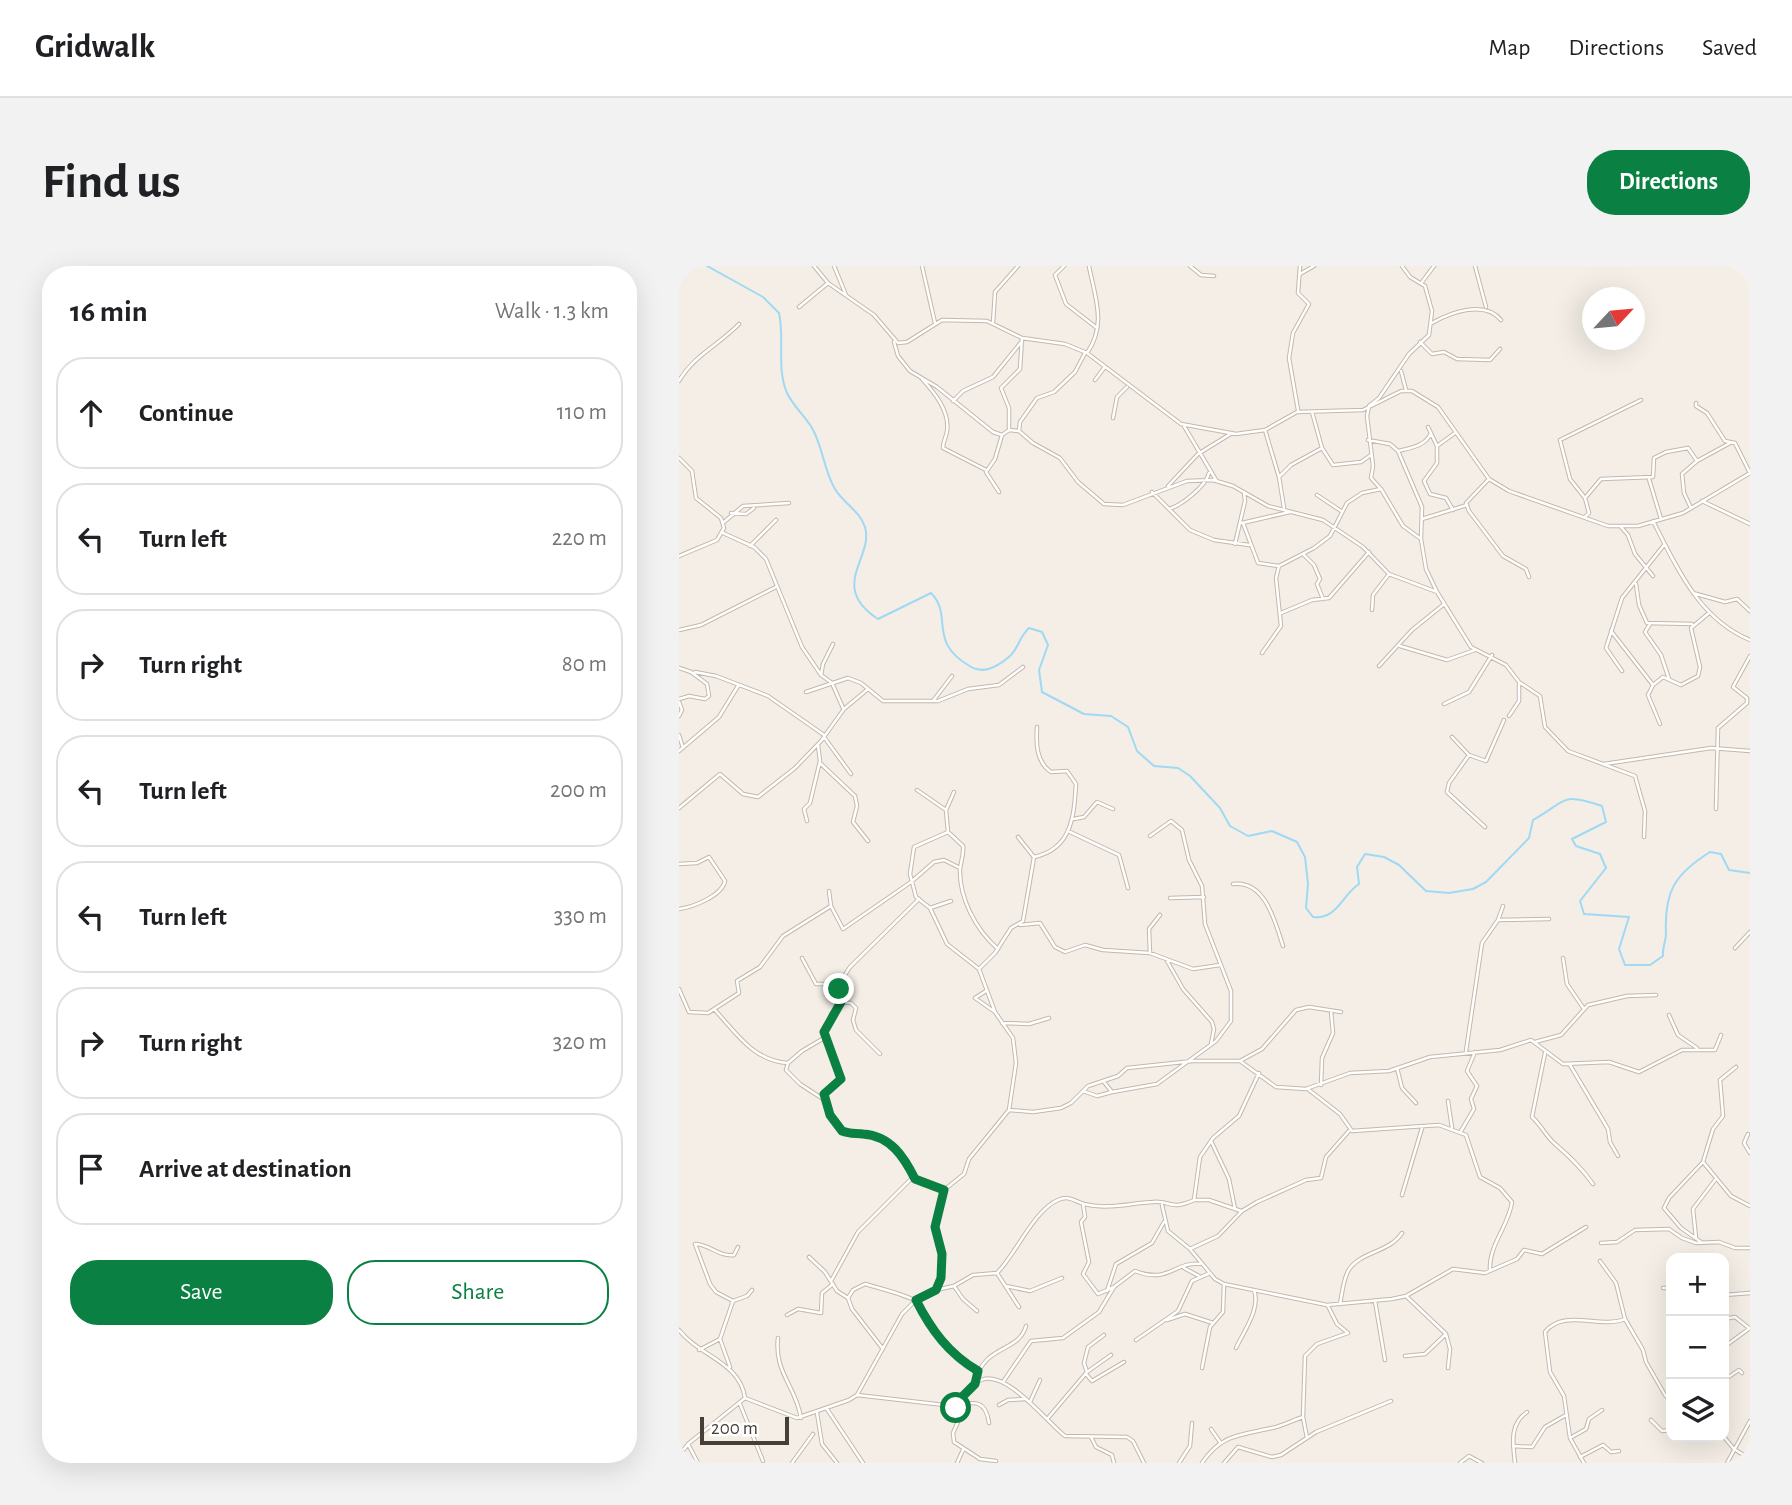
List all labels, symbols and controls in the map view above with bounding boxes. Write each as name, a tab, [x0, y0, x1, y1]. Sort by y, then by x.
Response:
text: Gridwalk	[35, 31, 155, 64]
text: Map	[1488, 36, 1530, 60]
text: Directions	[1568, 36, 1664, 60]
text: Saved	[1702, 36, 1757, 60]
button: Directions	[1587, 150, 1750, 215]
text: Find us	[42, 158, 181, 207]
north arrow	[1582, 287, 1645, 350]
text: 16 min	[70, 297, 148, 327]
text: Walk · 1.3 km	[495, 300, 609, 323]
icon: ahead	[72, 394, 110, 432]
text: Continue	[139, 400, 234, 426]
text: 110 m	[557, 401, 607, 424]
icon: left	[72, 520, 110, 558]
text: Turn left	[139, 526, 227, 552]
text: 220 m	[552, 527, 607, 550]
icon: right	[72, 646, 110, 684]
text: Turn right	[139, 652, 242, 678]
text: 80 m	[562, 653, 607, 676]
icon: left	[72, 772, 110, 810]
text: Turn left	[139, 778, 227, 804]
text: 200 m	[550, 779, 607, 802]
icon: left	[72, 898, 110, 936]
text: Turn left	[139, 904, 227, 930]
text: 330 m	[554, 905, 607, 928]
route end	[823, 973, 854, 1004]
icon: right	[72, 1024, 110, 1062]
text: Turn right	[139, 1030, 242, 1056]
text: 320 m	[553, 1031, 607, 1054]
icon: arrive	[72, 1150, 110, 1188]
text: Arrive at destination	[139, 1156, 352, 1182]
map controls	[1666, 1253, 1729, 1442]
button: +	[1666, 1253, 1729, 1316]
button: Save	[70, 1260, 333, 1325]
button: Share	[347, 1260, 609, 1325]
button: −	[1666, 1316, 1729, 1379]
button: layers	[1666, 1379, 1729, 1442]
route start	[940, 1392, 971, 1423]
scale bar	[700, 1414, 789, 1446]
text: 200 m	[711, 1419, 758, 1438]

